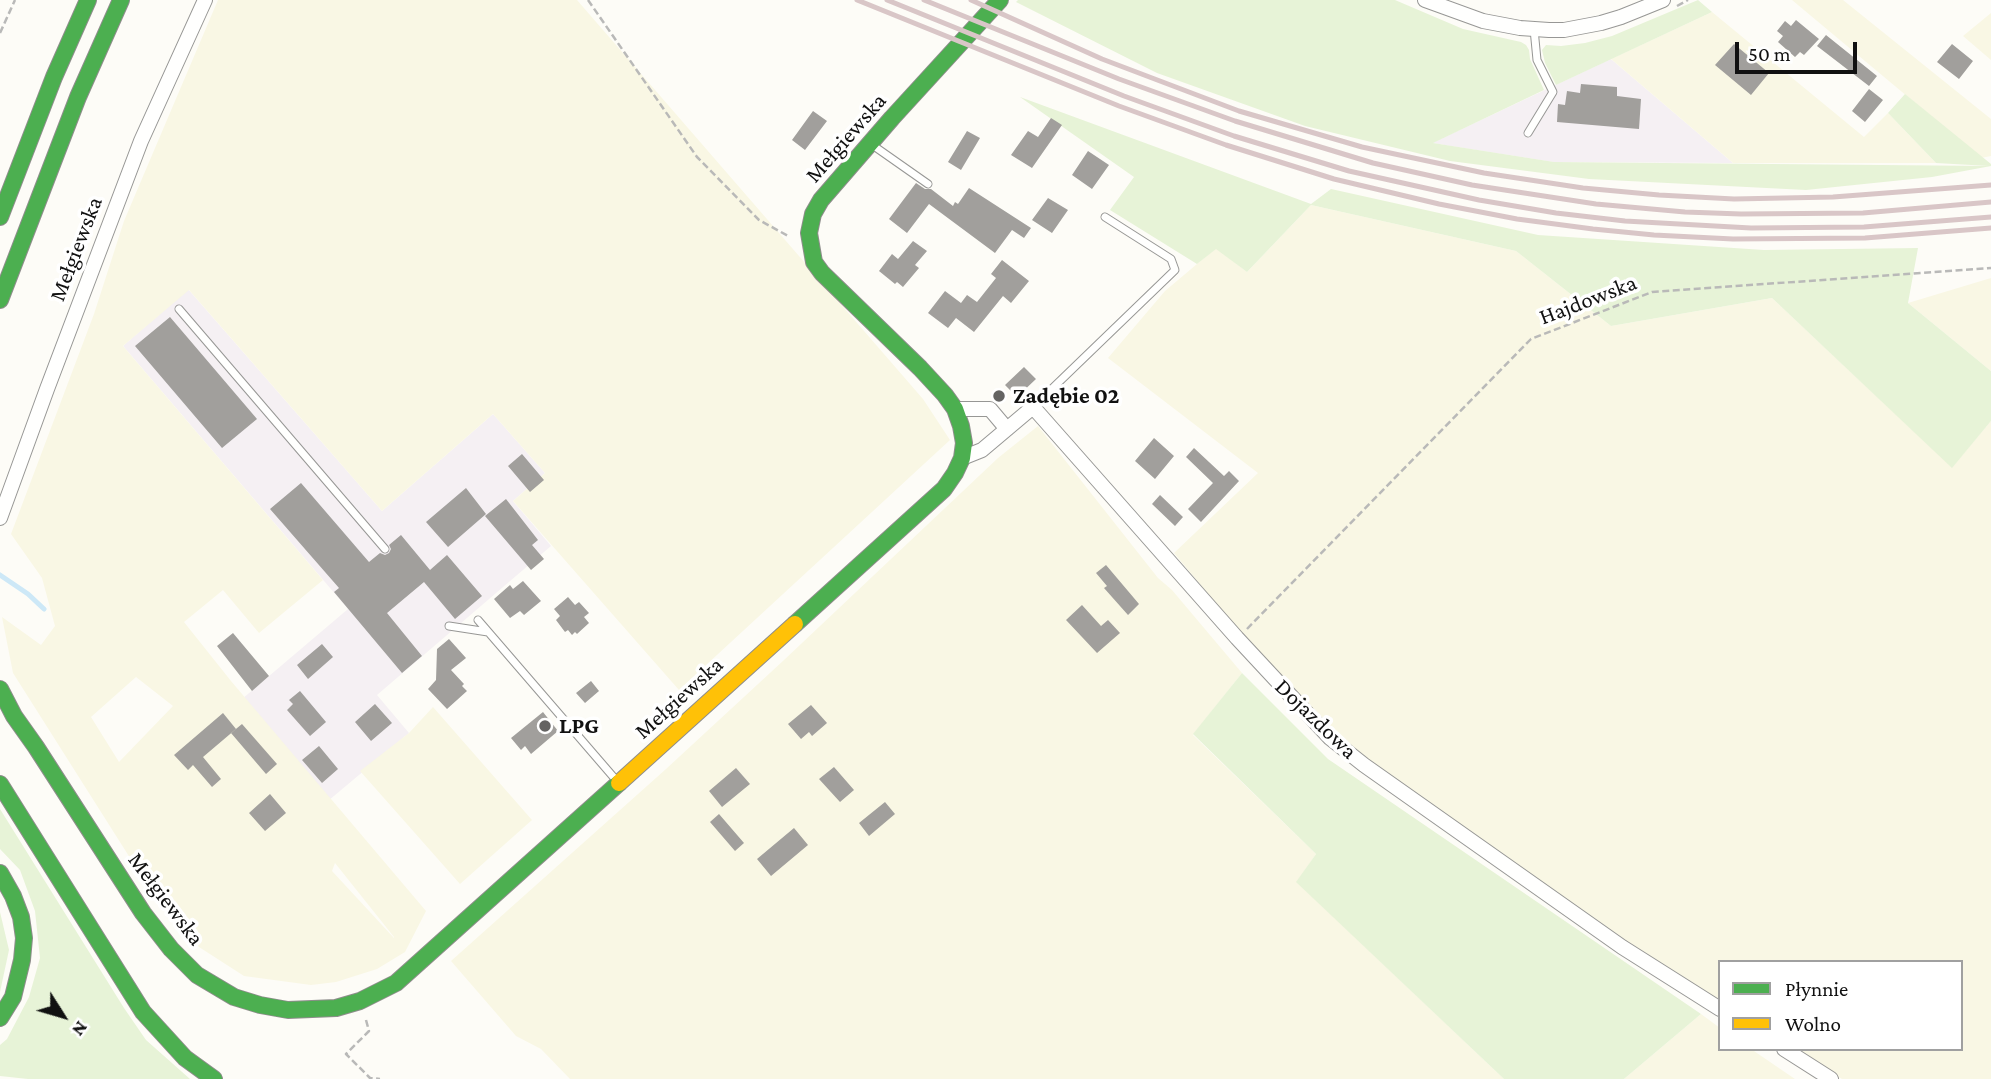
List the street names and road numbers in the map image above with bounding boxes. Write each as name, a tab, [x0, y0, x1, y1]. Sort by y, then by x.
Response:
street label: Mełgiewska	[800, 88, 892, 188]
street label: Mełgiewska	[43, 193, 109, 305]
street label: Hajdowska	[1535, 269, 1641, 331]
street label: Mełgiewska	[629, 651, 729, 745]
street label: Dojazdowa	[1269, 673, 1363, 765]
street label: Mełgiewska	[122, 847, 210, 951]

